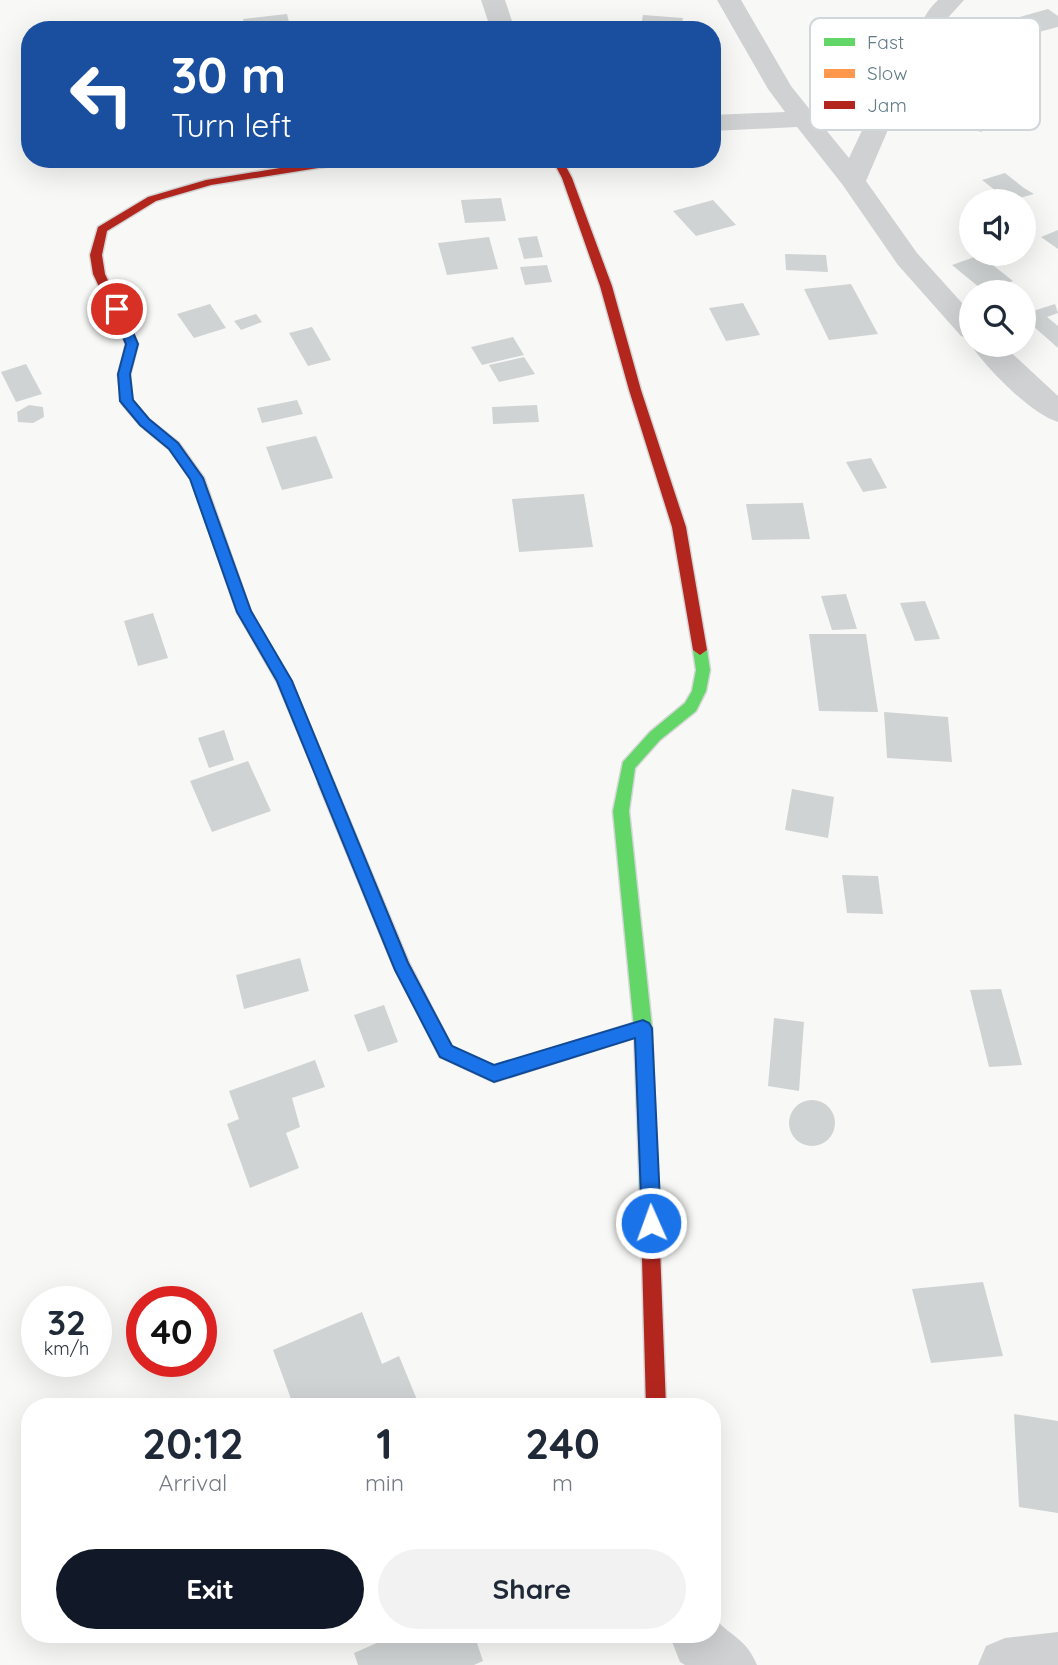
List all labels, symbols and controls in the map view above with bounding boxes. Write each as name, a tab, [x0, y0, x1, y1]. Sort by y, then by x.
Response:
legend	[810, 18, 1040, 130]
text: Fast	[867, 30, 904, 54]
text: 30 m	[171, 44, 286, 105]
icon: left	[56, 49, 147, 140]
text: Slow	[867, 61, 908, 85]
text: Jam	[867, 93, 907, 117]
text: Turn left	[171, 105, 292, 145]
map controls	[959, 189, 1036, 357]
button: sound	[959, 189, 1036, 266]
pin	[87, 279, 147, 339]
button: search	[959, 280, 1036, 357]
icon: arrive	[98, 290, 136, 328]
position arrow	[614, 1186, 688, 1260]
speed limit sign: 40	[126, 1286, 217, 1377]
text: 32	[47, 1300, 86, 1344]
text: km/h	[44, 1337, 89, 1360]
text: 20:12	[142, 1417, 244, 1470]
text: 1	[376, 1417, 393, 1470]
text: 240	[525, 1417, 600, 1470]
text: Arrival	[159, 1468, 227, 1497]
text: min	[365, 1468, 404, 1497]
text: m	[552, 1468, 573, 1497]
button: Exit	[56, 1549, 364, 1629]
button: Share	[378, 1549, 686, 1629]

